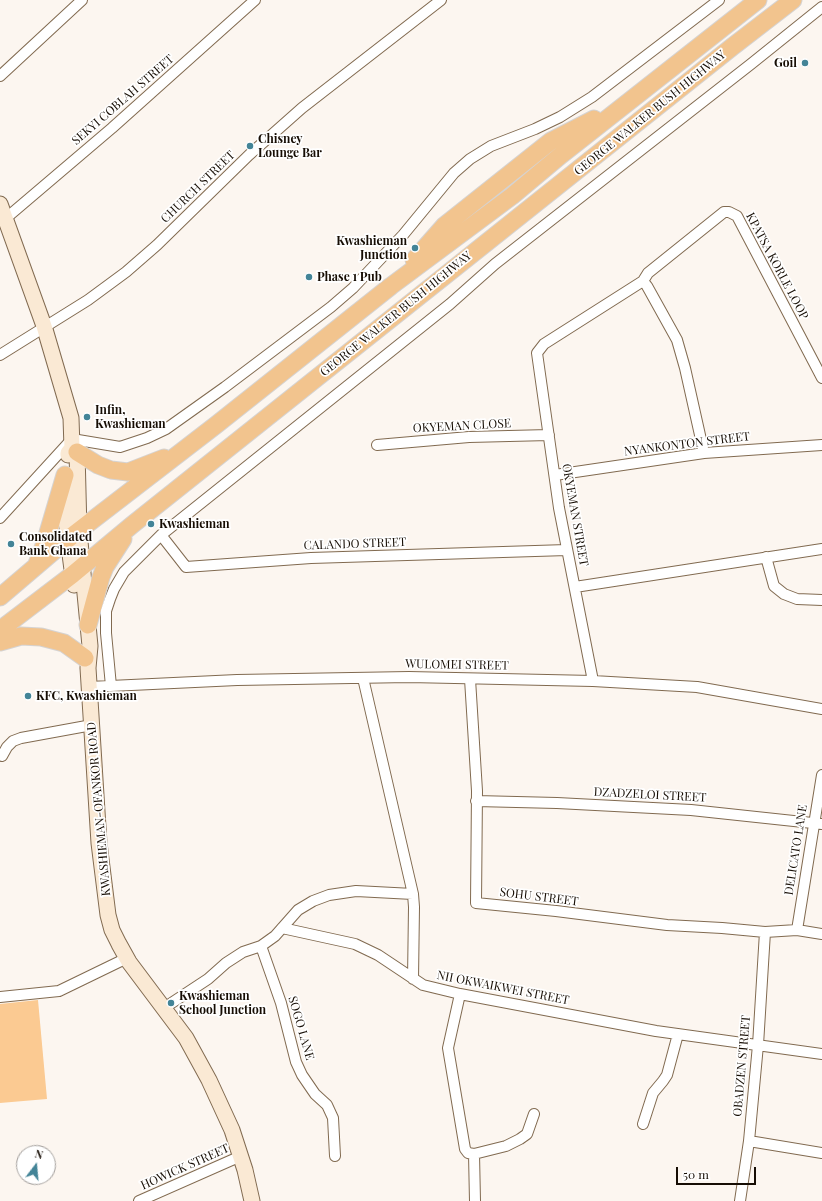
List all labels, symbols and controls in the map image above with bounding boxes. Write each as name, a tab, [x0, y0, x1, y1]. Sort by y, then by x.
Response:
street label: GEORGE WALKER BUSH HIGHWAY	[571, 47, 729, 179]
street label: SEKYI COBLAH STREET	[69, 52, 177, 148]
place label: Goil	[774, 56, 797, 70]
marker: Goil	[800, 58, 810, 68]
place label: Chisney Lounge Bar	[258, 132, 322, 160]
marker: Chisney Lounge Bar	[245, 141, 255, 151]
street label: CHURCH STREET	[158, 148, 238, 226]
street label: KPATSA KORLE LOOP	[743, 210, 811, 322]
place label: Kwashieman Junction	[336, 234, 407, 262]
marker: Kwashieman Junction	[410, 243, 420, 253]
street label: GEORGE WALKER BUSH HIGHWAY	[317, 248, 475, 380]
place label: Phase 1 Pub	[317, 270, 382, 284]
marker: Phase 1 Pub	[304, 272, 314, 282]
place label: Infin, Kwashieman	[95, 403, 166, 431]
marker: Infin, Kwashieman	[82, 412, 92, 422]
street label: OKYEMAN CLOSE	[413, 416, 511, 436]
street label: NYANKONTON STREET	[623, 429, 751, 459]
street label: OKYEMAN STREET	[559, 463, 591, 567]
place label: Kwashieman	[159, 517, 230, 531]
marker: Kwashieman	[146, 519, 156, 529]
place label: Consolidated Bank Ghana	[19, 530, 92, 558]
street label: CALANDO STREET	[303, 535, 407, 553]
marker: Consolidated Bank Ghana	[6, 539, 16, 549]
street label: WULOMEI STREET	[405, 657, 509, 673]
place label: KFC, Kwashieman	[36, 689, 137, 703]
marker: KFC, Kwashieman	[23, 691, 33, 701]
street label: KWASHIEMAN-OFANKOR ROAD	[84, 721, 114, 897]
street label: DZADZELOI STREET	[593, 785, 707, 805]
street label: DELICATO LANE	[782, 804, 810, 896]
street label: SOHU STREET	[499, 885, 579, 909]
street label: NII OKWAIKWEI STREET	[436, 968, 570, 1008]
place label: Kwashieman School Junction	[179, 989, 266, 1017]
street label: SOGO LANE	[285, 994, 317, 1062]
marker: Kwashieman School Junction	[166, 998, 176, 1008]
street label: OBADZEN STREET	[730, 1015, 754, 1117]
street label: HOWICK STREET	[138, 1141, 232, 1193]
north arrow	[16, 1145, 56, 1185]
text: N	[33, 1146, 45, 1162]
scale bar	[678, 1159, 758, 1185]
text: 50 m	[683, 1166, 709, 1182]

